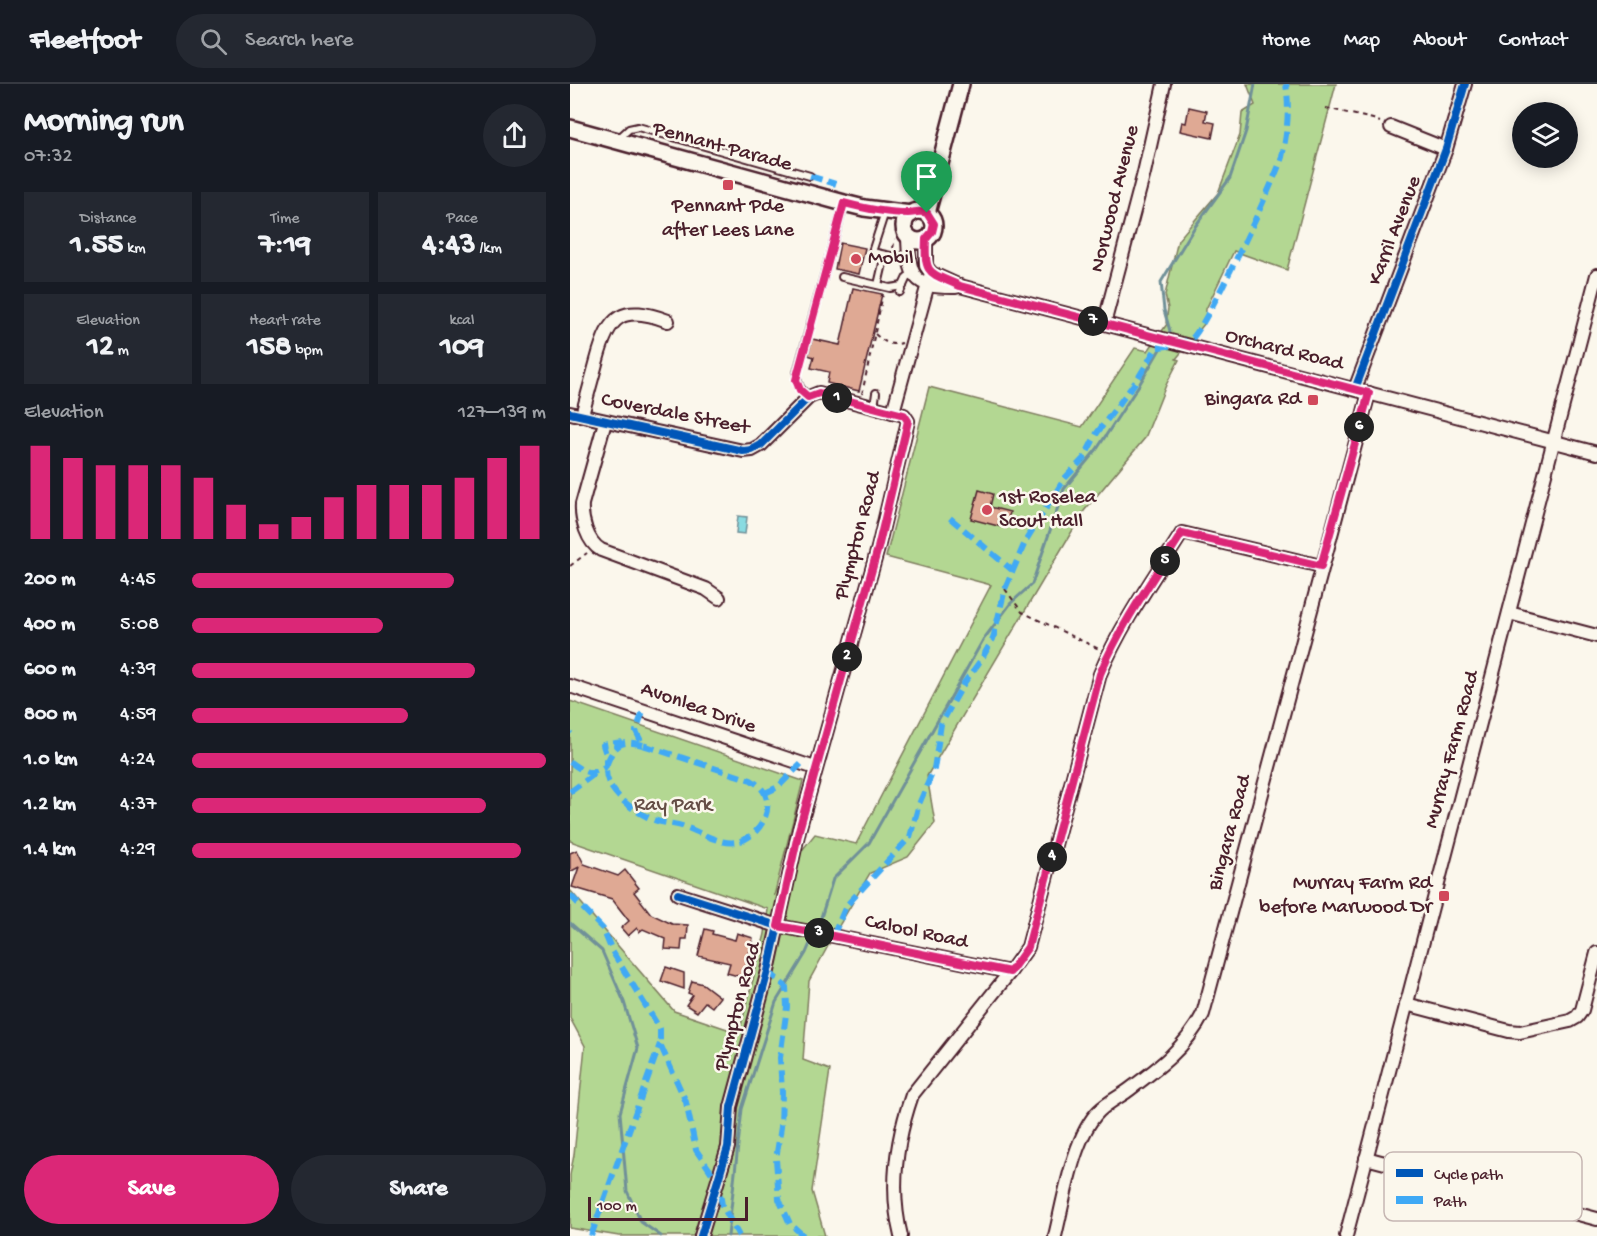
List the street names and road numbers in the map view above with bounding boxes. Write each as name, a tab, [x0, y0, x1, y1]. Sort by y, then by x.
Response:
street label: Pennant Parade	[649, 117, 795, 179]
street label: Norwood Avenue	[1086, 122, 1147, 275]
street label: Karril Avenue	[1364, 172, 1429, 289]
street label: Orchard Road	[1222, 324, 1347, 378]
street label: Coverdale Street	[599, 388, 753, 442]
street label: Plympton Road	[830, 467, 889, 604]
street label: Murray Farm Road	[1420, 667, 1486, 831]
street label: Avonlea Drive	[637, 678, 760, 741]
street label: Bingara Road	[1203, 771, 1259, 895]
street label: Calool Road	[862, 910, 972, 956]
street label: Plympton Road	[710, 938, 769, 1075]

